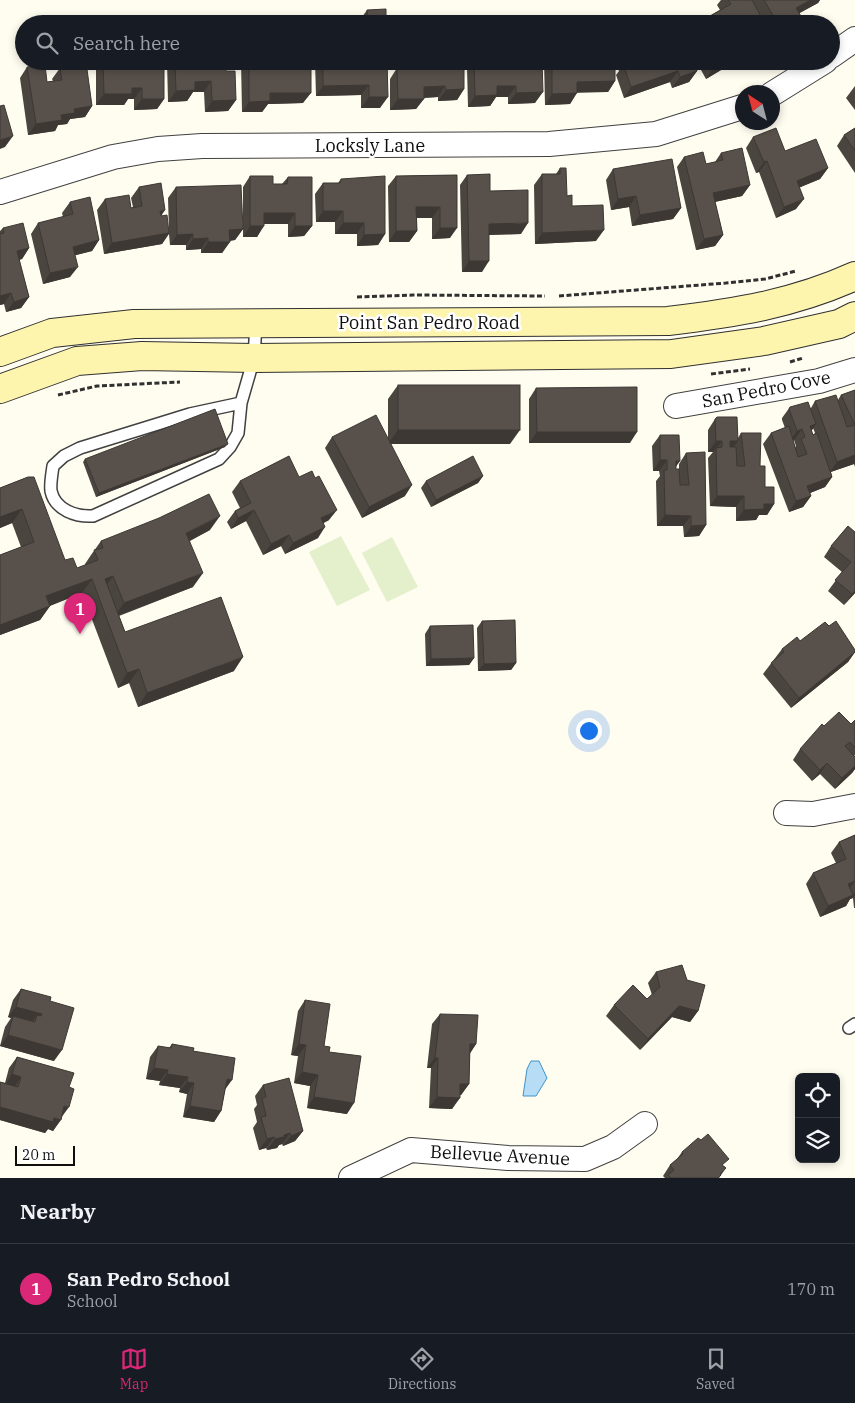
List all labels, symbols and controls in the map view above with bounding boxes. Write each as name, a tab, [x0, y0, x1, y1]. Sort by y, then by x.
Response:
search box	[15, 15, 840, 70]
icon: search	[33, 29, 61, 57]
text: Search here	[73, 31, 180, 55]
north arrow	[735, 85, 780, 130]
street label: Locksly Lane	[315, 134, 425, 157]
street label: Point San Pedro Road	[338, 311, 520, 334]
street label: San Pedro Cove	[700, 365, 832, 413]
pin: 1	[64, 593, 96, 634]
your location	[576, 718, 602, 744]
map controls	[795, 1073, 840, 1163]
button: locate	[795, 1073, 840, 1118]
button: layers	[795, 1118, 840, 1163]
street label: Bellevue Avenue	[429, 1140, 571, 1170]
scale bar	[15, 1143, 75, 1166]
text: 20 m	[22, 1146, 55, 1164]
text: Nearby	[20, 1197, 96, 1225]
text: San Pedro School	[67, 1267, 230, 1291]
text: 1	[31, 1279, 41, 1299]
text: 170 m	[787, 1279, 835, 1299]
text: School	[67, 1291, 118, 1311]
tab: Map	[120, 1345, 148, 1393]
tab: Directions	[388, 1345, 456, 1393]
tab: Saved	[696, 1345, 735, 1393]

